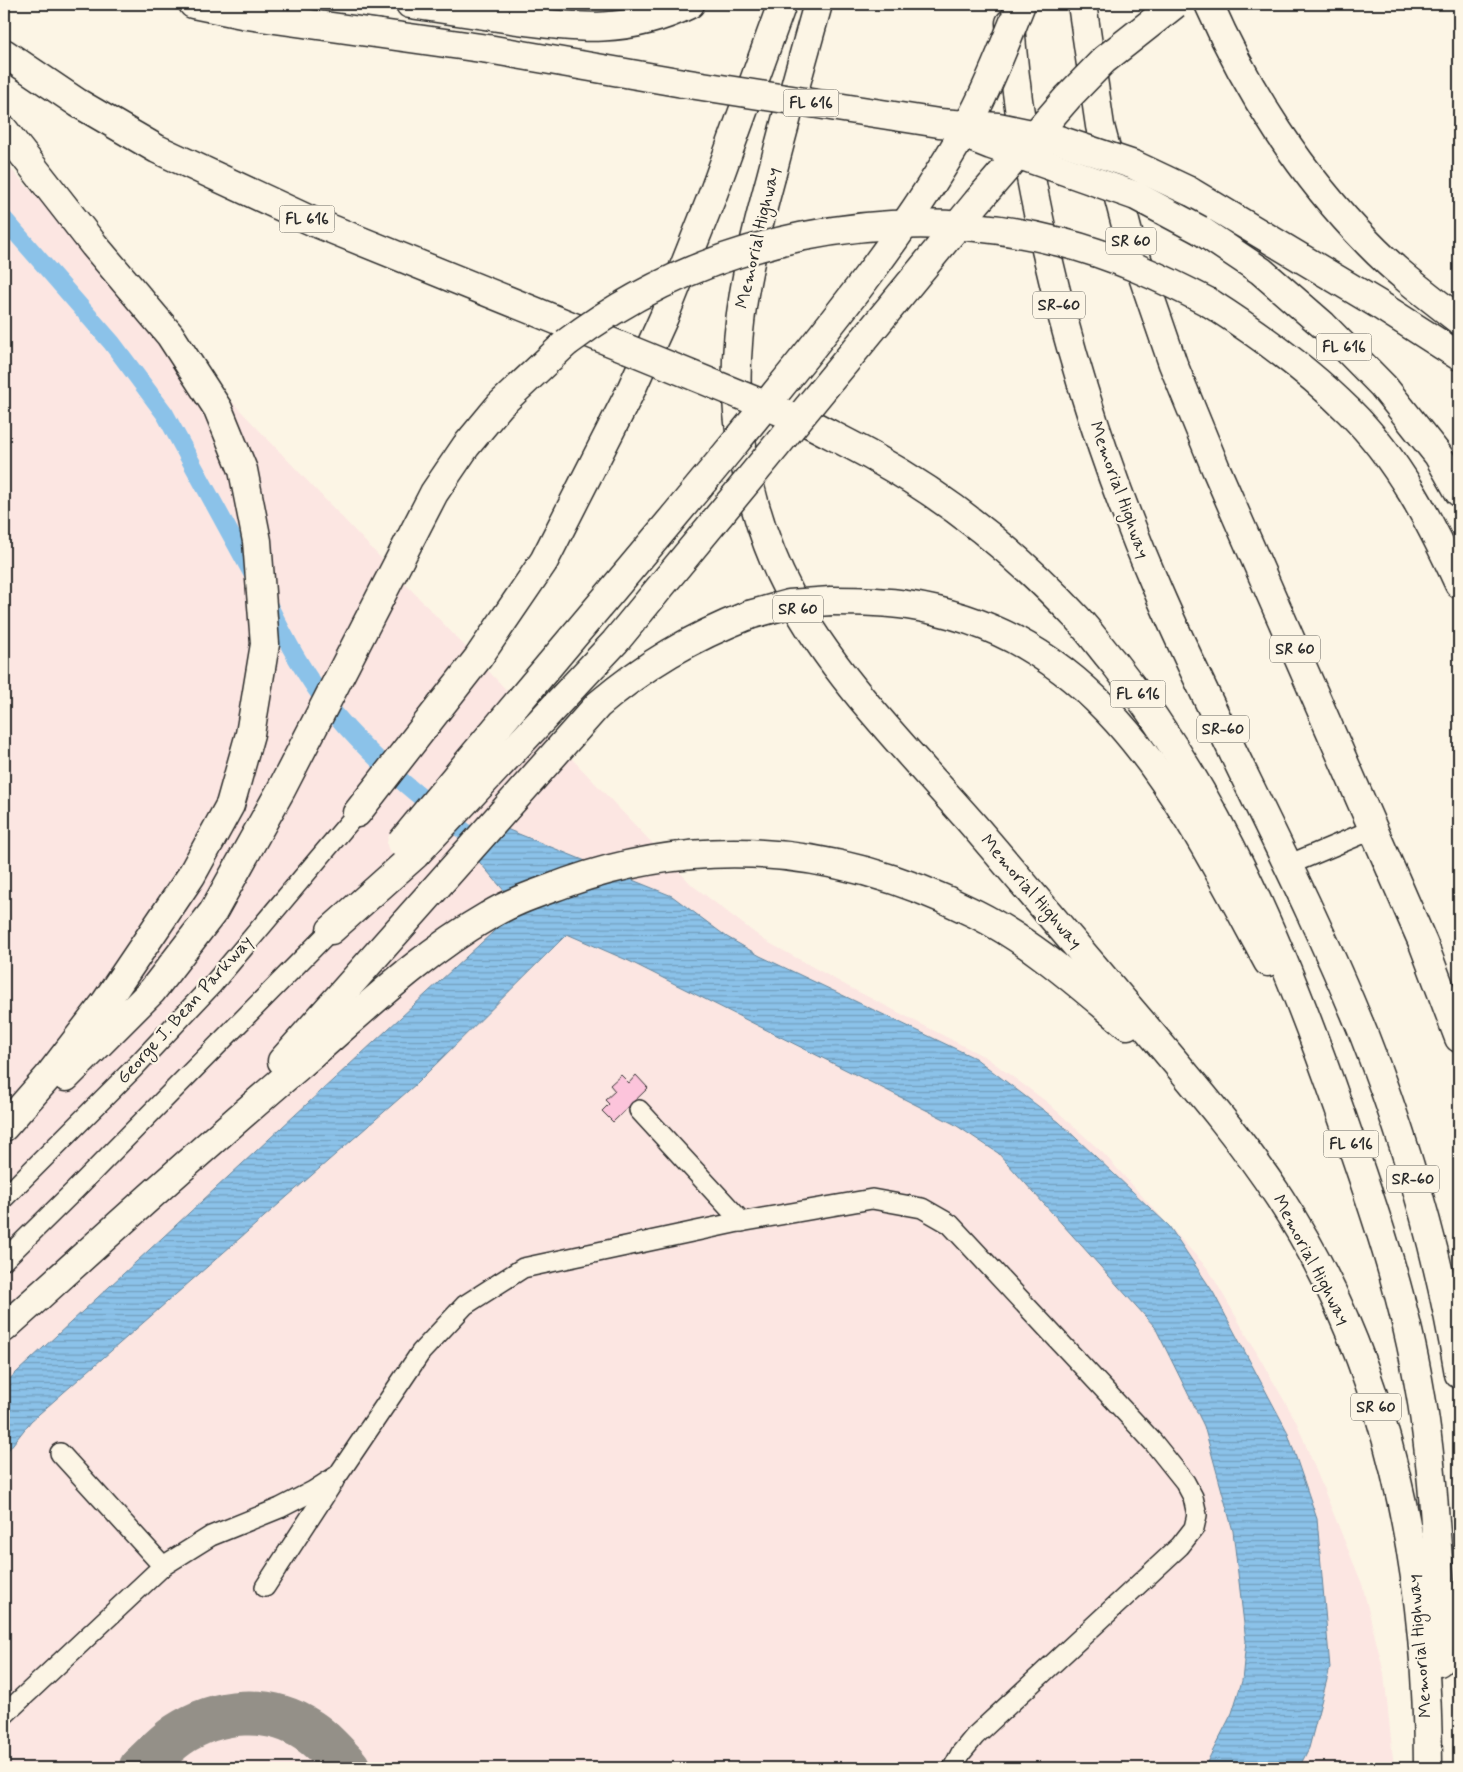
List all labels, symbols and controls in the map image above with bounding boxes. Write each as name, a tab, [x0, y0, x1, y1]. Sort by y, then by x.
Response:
road number: FL 616	[784, 90, 838, 116]
street label: Memorial Highway	[730, 165, 787, 311]
road number: FL 616	[280, 205, 334, 232]
road number: SR 60	[1106, 228, 1156, 255]
road number: SR-60	[1033, 292, 1085, 318]
road number: FL 616	[1316, 334, 1372, 361]
street label: Memorial Highway	[1082, 418, 1155, 562]
road number: SR 60	[773, 596, 823, 622]
road number: SR 60	[1270, 636, 1320, 662]
road number: FL 616	[1110, 681, 1166, 708]
road number: SR-60	[1197, 716, 1249, 742]
street label: Memorial Highway	[974, 830, 1087, 955]
street label: George J. Bean Parkway	[112, 930, 259, 1090]
road number: FL 616	[1324, 1130, 1378, 1158]
road number: SR-60	[1387, 1166, 1439, 1192]
street label: Memorial Highway	[1266, 1191, 1355, 1330]
road number: SR 60	[1351, 1394, 1401, 1420]
street label: Memorial Highway	[1402, 1573, 1439, 1719]

